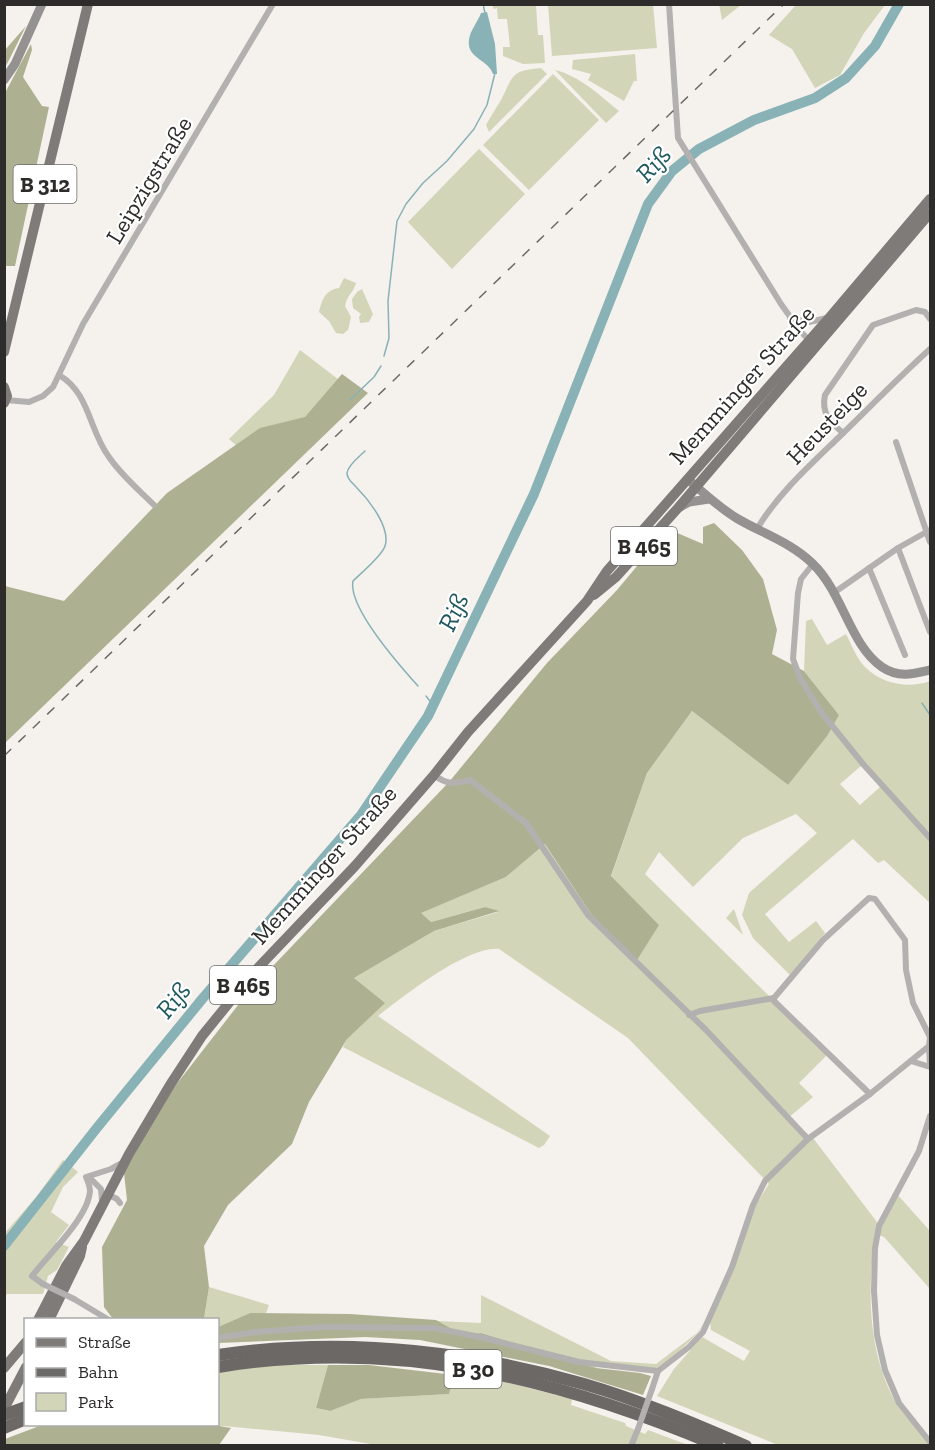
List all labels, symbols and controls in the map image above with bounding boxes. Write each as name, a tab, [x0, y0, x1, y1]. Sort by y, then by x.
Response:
street label: Leipzigstraße	[99, 111, 198, 249]
water label: Riß	[628, 139, 678, 189]
road number: B 312	[14, 165, 76, 203]
street label: Memminger Straße	[663, 299, 821, 470]
street label: Heusteige	[780, 375, 873, 470]
road number: B 465	[611, 527, 677, 565]
water label: Riß	[431, 588, 475, 636]
street label: Memminger Straße	[245, 779, 403, 950]
road number: B 465	[210, 966, 276, 1004]
water label: Riß	[149, 975, 197, 1025]
legend	[24, 1318, 219, 1426]
text: Straße	[78, 1331, 131, 1353]
road number: B 30	[444, 1350, 502, 1388]
text: Bahn	[78, 1361, 119, 1383]
text: Park	[78, 1391, 114, 1413]

